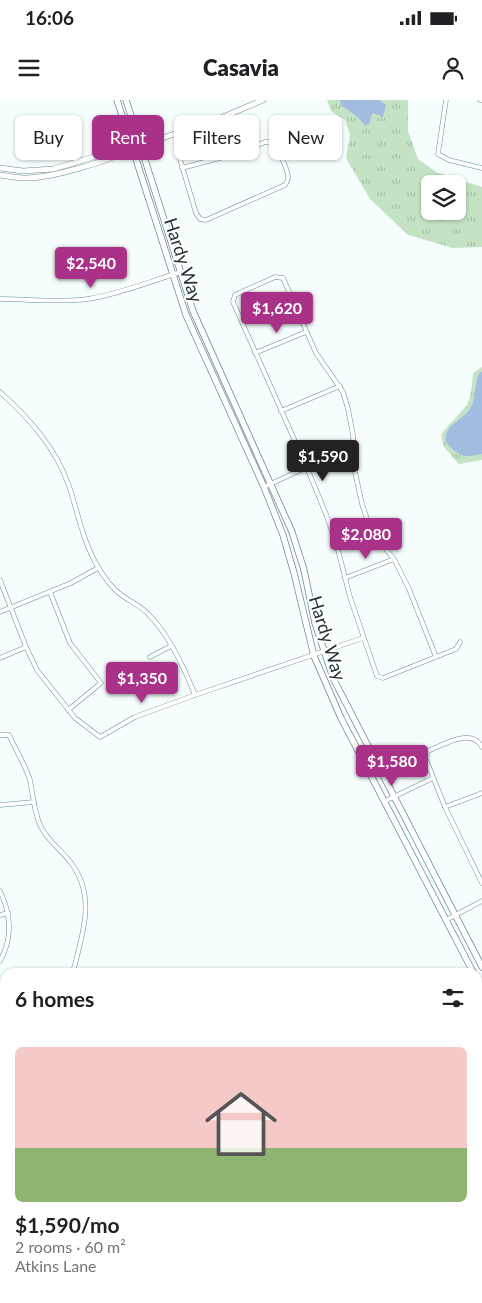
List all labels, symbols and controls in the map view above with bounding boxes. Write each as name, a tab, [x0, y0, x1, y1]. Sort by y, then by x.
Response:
text: 16:06	[25, 6, 74, 29]
icon: menu	[15, 54, 43, 82]
text: Casavia	[203, 54, 279, 81]
icon: person	[439, 54, 467, 82]
chip: Buy	[15, 115, 82, 160]
chip: Rent	[92, 115, 164, 160]
chip: Filters	[174, 115, 259, 160]
chip: New	[269, 115, 342, 160]
map controls	[421, 175, 466, 220]
button: layers	[421, 175, 466, 220]
street label: Hardy Way	[160, 215, 208, 306]
pin: $2,540	[50, 246, 132, 289]
text: $2,540	[66, 253, 116, 272]
pin: $1,620	[236, 292, 318, 334]
text: $1,620	[252, 298, 302, 317]
pin: $1,590	[282, 440, 364, 482]
text: $1,590	[298, 446, 348, 465]
pin: $2,080	[325, 518, 407, 560]
text: $2,080	[341, 524, 391, 543]
street label: Hardy Way	[305, 593, 352, 684]
pin: $1,350	[101, 662, 183, 704]
text: $1,350	[117, 668, 167, 687]
pin: $1,580	[351, 744, 433, 787]
text: $1,580	[367, 751, 417, 770]
icon: filters	[439, 984, 467, 1012]
text: 6 homes	[15, 986, 94, 1011]
icon: home	[196, 1079, 286, 1169]
text: $1,590/mo	[15, 1212, 120, 1237]
text: 2 rooms · 60 m²	[15, 1237, 126, 1256]
text: Atkins Lane	[15, 1256, 97, 1275]

